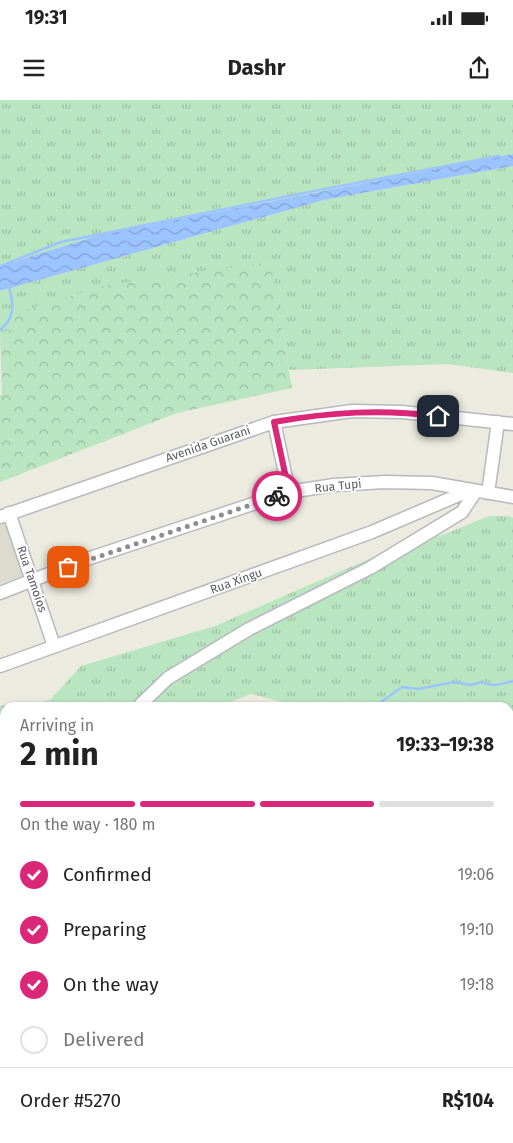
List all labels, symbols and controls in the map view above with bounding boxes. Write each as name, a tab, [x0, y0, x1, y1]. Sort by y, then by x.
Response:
text: 19:31	[25, 6, 68, 29]
icon: menu	[20, 54, 48, 82]
text: Dashr	[227, 54, 286, 81]
icon: share	[465, 54, 493, 82]
pin	[417, 395, 459, 437]
icon: home	[424, 402, 452, 430]
street label: Avenida Guarani	[164, 423, 252, 465]
courier	[252, 471, 302, 521]
street label: Rua Tupi	[314, 477, 362, 495]
icon: bike	[263, 482, 291, 510]
street label: Rua Tamoios	[14, 544, 50, 614]
pin	[47, 546, 89, 588]
icon: bag	[54, 553, 82, 581]
street label: Rua Xingu	[208, 565, 264, 597]
text: Arriving in	[20, 716, 94, 735]
text: 19:33–19:38	[396, 733, 494, 756]
text: 2 min	[20, 735, 99, 773]
text: On the way · 180 m	[20, 815, 155, 834]
icon: check	[20, 861, 48, 889]
text: Confirmed	[63, 863, 152, 886]
text: 19:06	[457, 865, 494, 884]
icon: check	[20, 916, 48, 944]
text: Preparing	[63, 918, 146, 941]
text: 19:10	[460, 920, 494, 939]
icon: check	[20, 971, 48, 999]
text: On the way	[63, 973, 159, 996]
text: 19:18	[460, 975, 494, 994]
text: Delivered	[63, 1028, 145, 1051]
text: Order #5270	[20, 1089, 121, 1112]
text: R$104	[442, 1089, 494, 1112]

